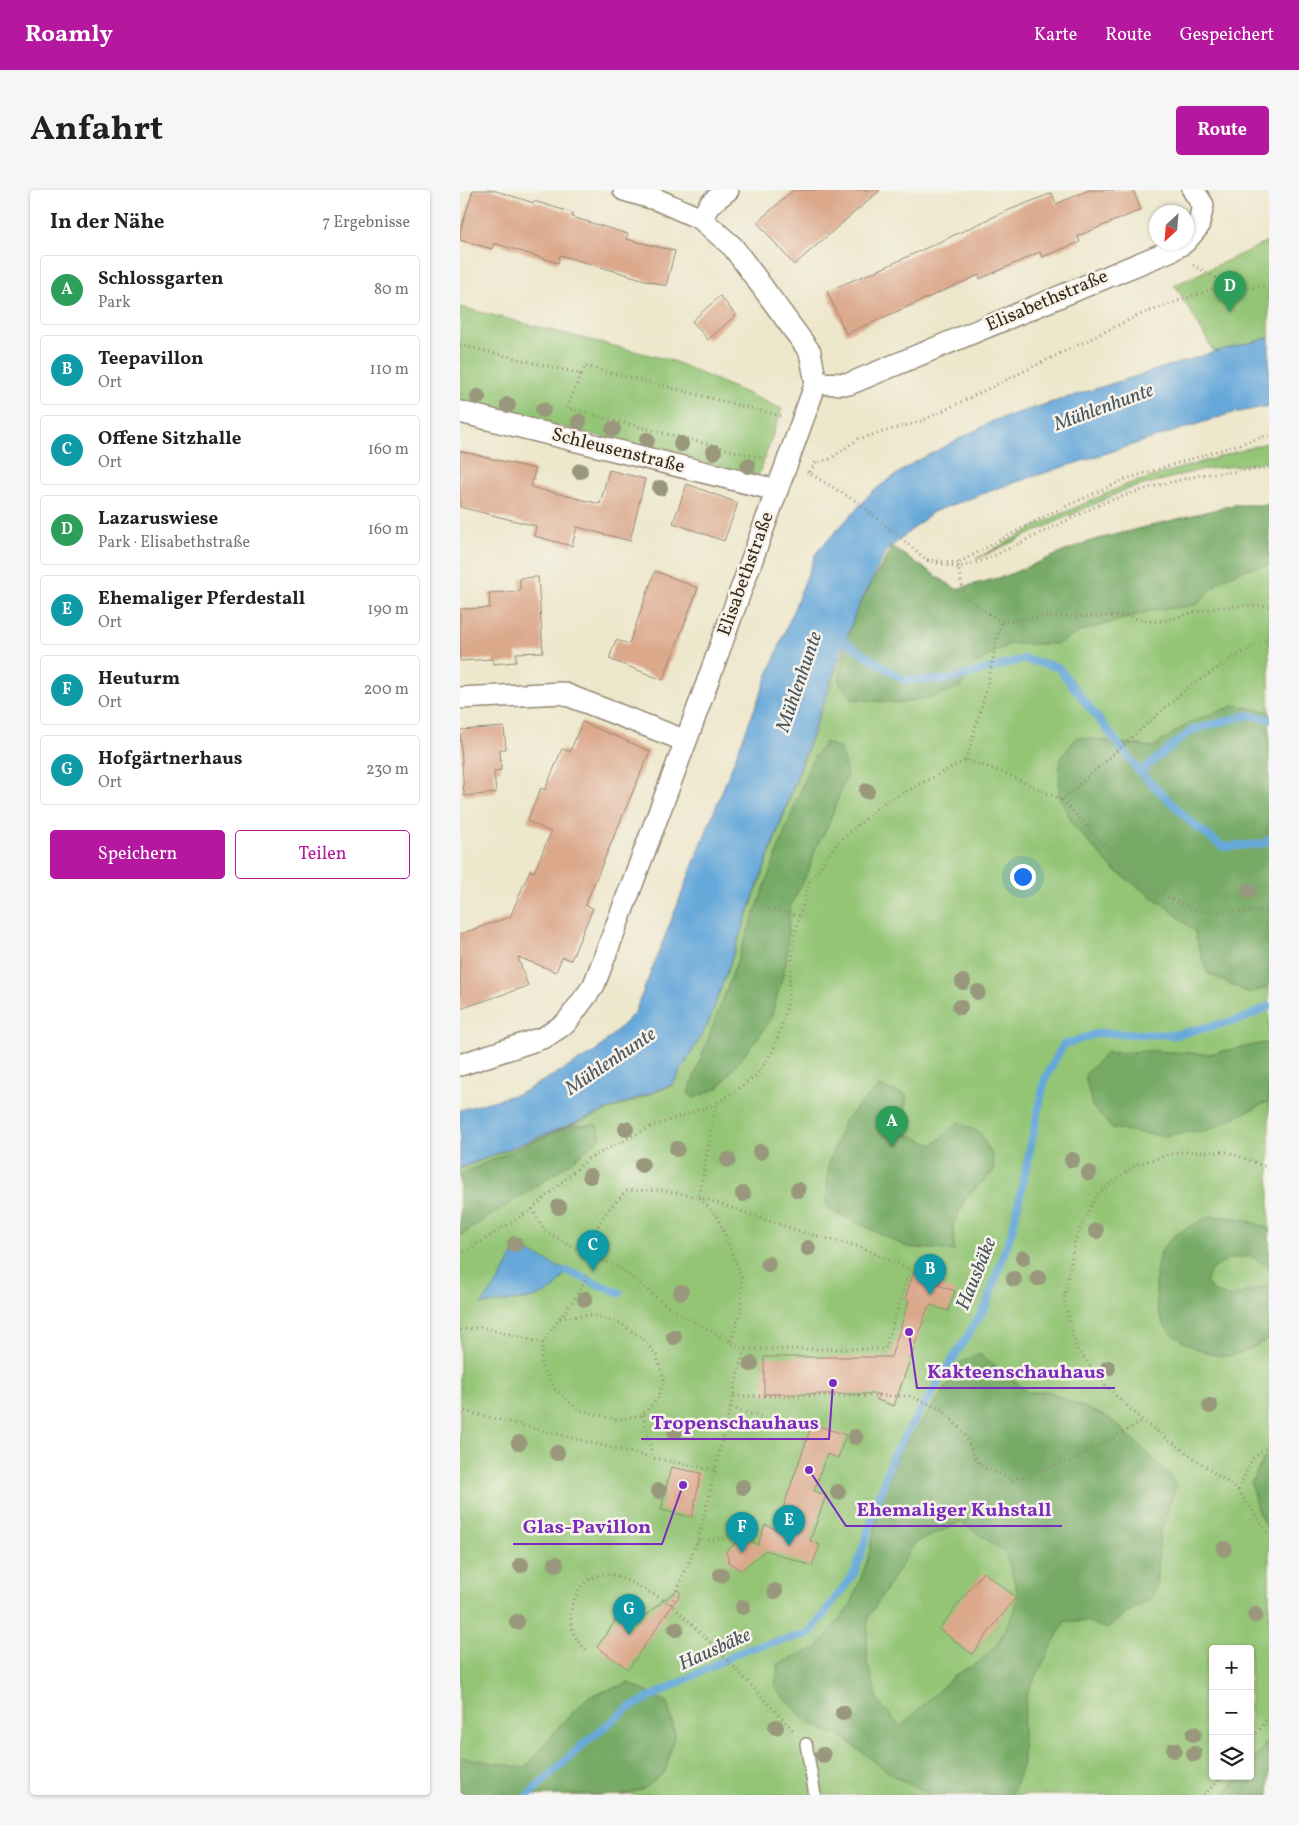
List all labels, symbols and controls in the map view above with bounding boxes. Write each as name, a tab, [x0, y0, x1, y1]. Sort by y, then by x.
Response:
text: Roamly	[25, 18, 113, 52]
text: Karte	[1034, 23, 1077, 48]
text: Route	[1105, 23, 1152, 48]
text: Gespeichert	[1180, 23, 1274, 48]
text: Anfahrt	[30, 106, 163, 154]
button: Route	[1176, 106, 1269, 155]
north arrow	[1149, 205, 1194, 250]
text: In der Nähe	[50, 208, 165, 237]
text: 7 Ergebnisse	[323, 212, 410, 234]
street label: Elisabethstraße	[982, 264, 1112, 338]
text: Schlossgarten	[98, 266, 224, 292]
pin: D	[1214, 271, 1246, 312]
text: A	[61, 279, 73, 301]
text: 80 m	[374, 279, 409, 301]
text: Park	[98, 292, 131, 314]
text: Teepavillon	[98, 346, 204, 372]
text: B	[62, 359, 72, 381]
text: 110 m	[370, 359, 409, 381]
text: Ort	[98, 372, 122, 394]
water label: Mühlenhunte	[1049, 377, 1158, 439]
street label: Schleusenstraße	[549, 422, 687, 480]
text: Offene Sitzhalle	[98, 426, 241, 452]
text: C	[62, 439, 72, 461]
text: 160 m	[368, 439, 409, 461]
text: Ort	[98, 452, 122, 474]
text: Lazaruswiese	[98, 506, 218, 532]
street label: Elisabethstraße	[711, 508, 781, 640]
text: D	[61, 519, 73, 541]
text: 160 m	[368, 519, 409, 541]
text: Park · Elisabethstraße	[98, 532, 250, 554]
text: Ehemaliger Pferdestall	[98, 586, 305, 612]
text: E	[62, 599, 72, 621]
text: 190 m	[367, 599, 409, 621]
text: Ort	[98, 612, 122, 634]
water label: Mühlenhunte	[769, 628, 830, 737]
text: Heuturm	[98, 666, 180, 692]
text: F	[62, 679, 72, 701]
text: 200 m	[364, 679, 409, 701]
text: Ort	[98, 692, 122, 714]
text: Hofgärtnerhaus	[98, 746, 243, 772]
text: G	[61, 759, 73, 781]
text: 230 m	[366, 759, 409, 781]
text: Ort	[98, 772, 122, 794]
button: Speichern	[50, 830, 225, 879]
button: Teilen	[235, 830, 410, 879]
your location	[1010, 864, 1036, 890]
water label: Mühlenhunte	[559, 1021, 663, 1103]
pin: A	[876, 1106, 908, 1147]
pin: C	[577, 1230, 609, 1271]
water label: Hausbäke	[950, 1233, 1005, 1315]
pin: B	[914, 1254, 946, 1295]
callout: Kakteenschauhaus	[917, 1353, 1115, 1388]
text: Kakteenschauhaus	[927, 1359, 1105, 1387]
callout: Tropenschauhaus	[641, 1404, 829, 1439]
text: Tropenschauhaus	[651, 1410, 819, 1438]
callout: Ehemaliger Kuhstall	[846, 1491, 1062, 1526]
text: Ehemaliger Kuhstall	[856, 1497, 1052, 1525]
pin: E	[773, 1505, 805, 1546]
callout: Glas-Pavillon	[513, 1509, 662, 1544]
pin: F	[726, 1512, 758, 1553]
text: Glas-Pavillon	[523, 1514, 651, 1542]
pin: G	[613, 1594, 645, 1635]
water label: Hausbäke	[674, 1621, 756, 1678]
map controls	[1209, 1645, 1254, 1780]
button: +	[1209, 1645, 1254, 1690]
button: −	[1209, 1690, 1254, 1735]
button: layers	[1209, 1735, 1254, 1780]

